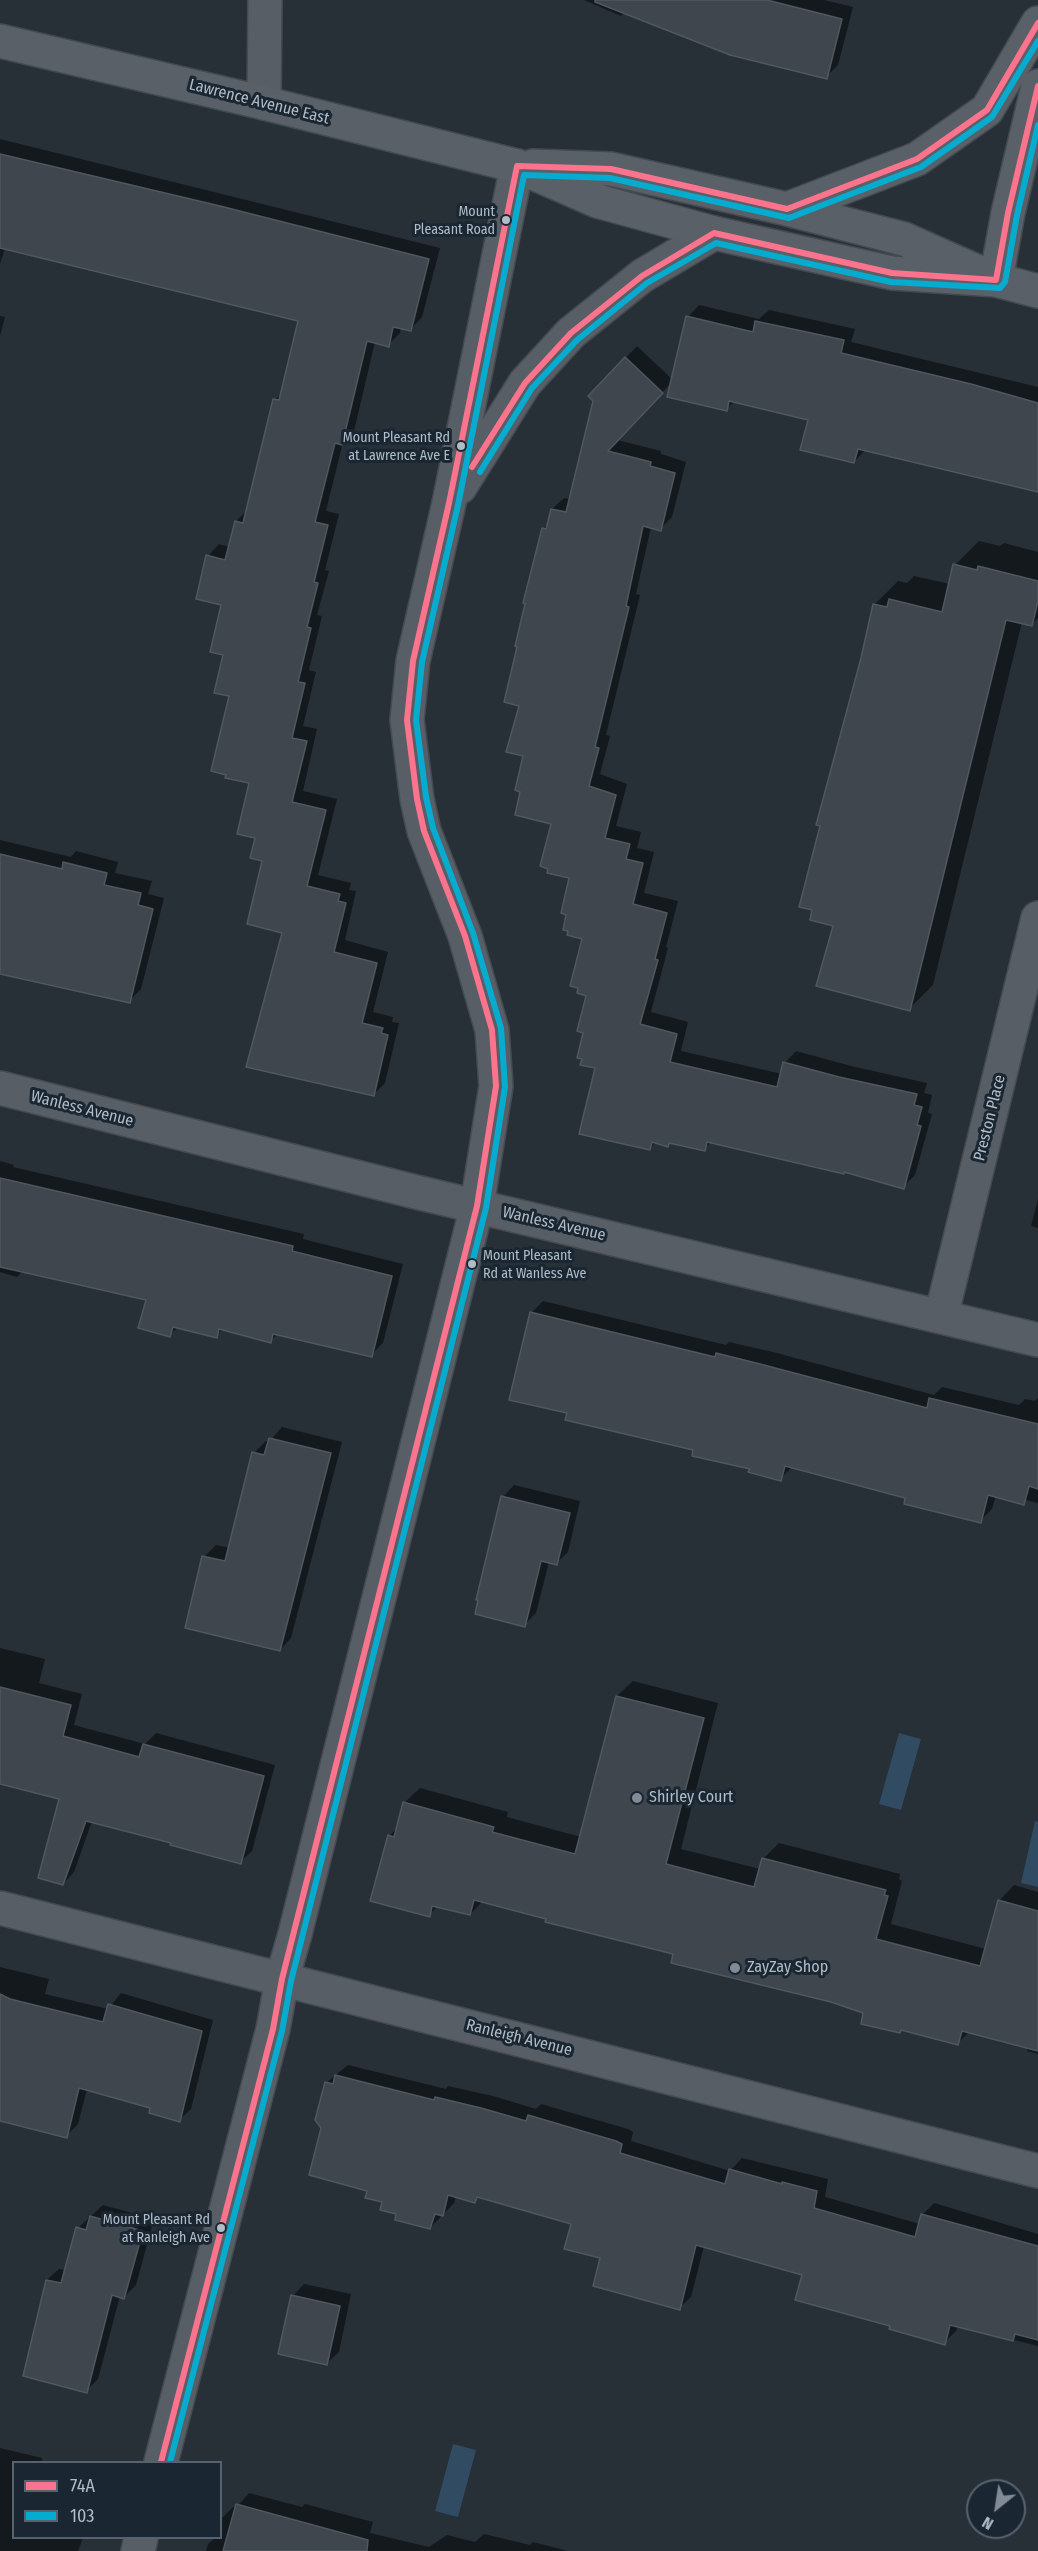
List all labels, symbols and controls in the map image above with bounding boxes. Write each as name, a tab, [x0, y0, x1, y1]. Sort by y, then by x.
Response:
street label: Lawrence Avenue East	[187, 75, 331, 129]
place label: Mount Pleasant Road	[414, 204, 495, 237]
marker: Mount Pleasant Road	[500, 214, 512, 226]
place label: Mount Pleasant Rd at Lawrence Ave E	[343, 430, 450, 462]
marker: Mount Pleasant Rd at Lawrence Ave E	[455, 440, 467, 452]
street label: Preston Place	[970, 1073, 1010, 1163]
street label: Wanless Avenue	[29, 1087, 135, 1131]
street label: Wanless Avenue	[501, 1203, 607, 1245]
place label: Mount Pleasant Rd at Wanless Ave	[483, 1248, 586, 1280]
marker: Mount Pleasant Rd at Wanless Ave	[466, 1258, 478, 1270]
place label: Shirley Court	[649, 1788, 733, 1808]
marker: Shirley Court	[630, 1791, 644, 1805]
place label: ZayZay Shop	[747, 1958, 828, 1978]
marker: ZayZay Shop	[728, 1961, 742, 1975]
street label: Ranleigh Avenue	[464, 2016, 574, 2060]
place label: Mount Pleasant Rd at Ranleigh Ave	[103, 2212, 210, 2244]
marker: Mount Pleasant Rd at Ranleigh Ave	[215, 2222, 227, 2234]
legend	[12, 2461, 222, 2539]
text: 74A	[70, 2475, 95, 2497]
north arrow	[966, 2479, 1026, 2539]
text: 103	[70, 2505, 94, 2527]
text: N	[979, 2513, 997, 2534]

